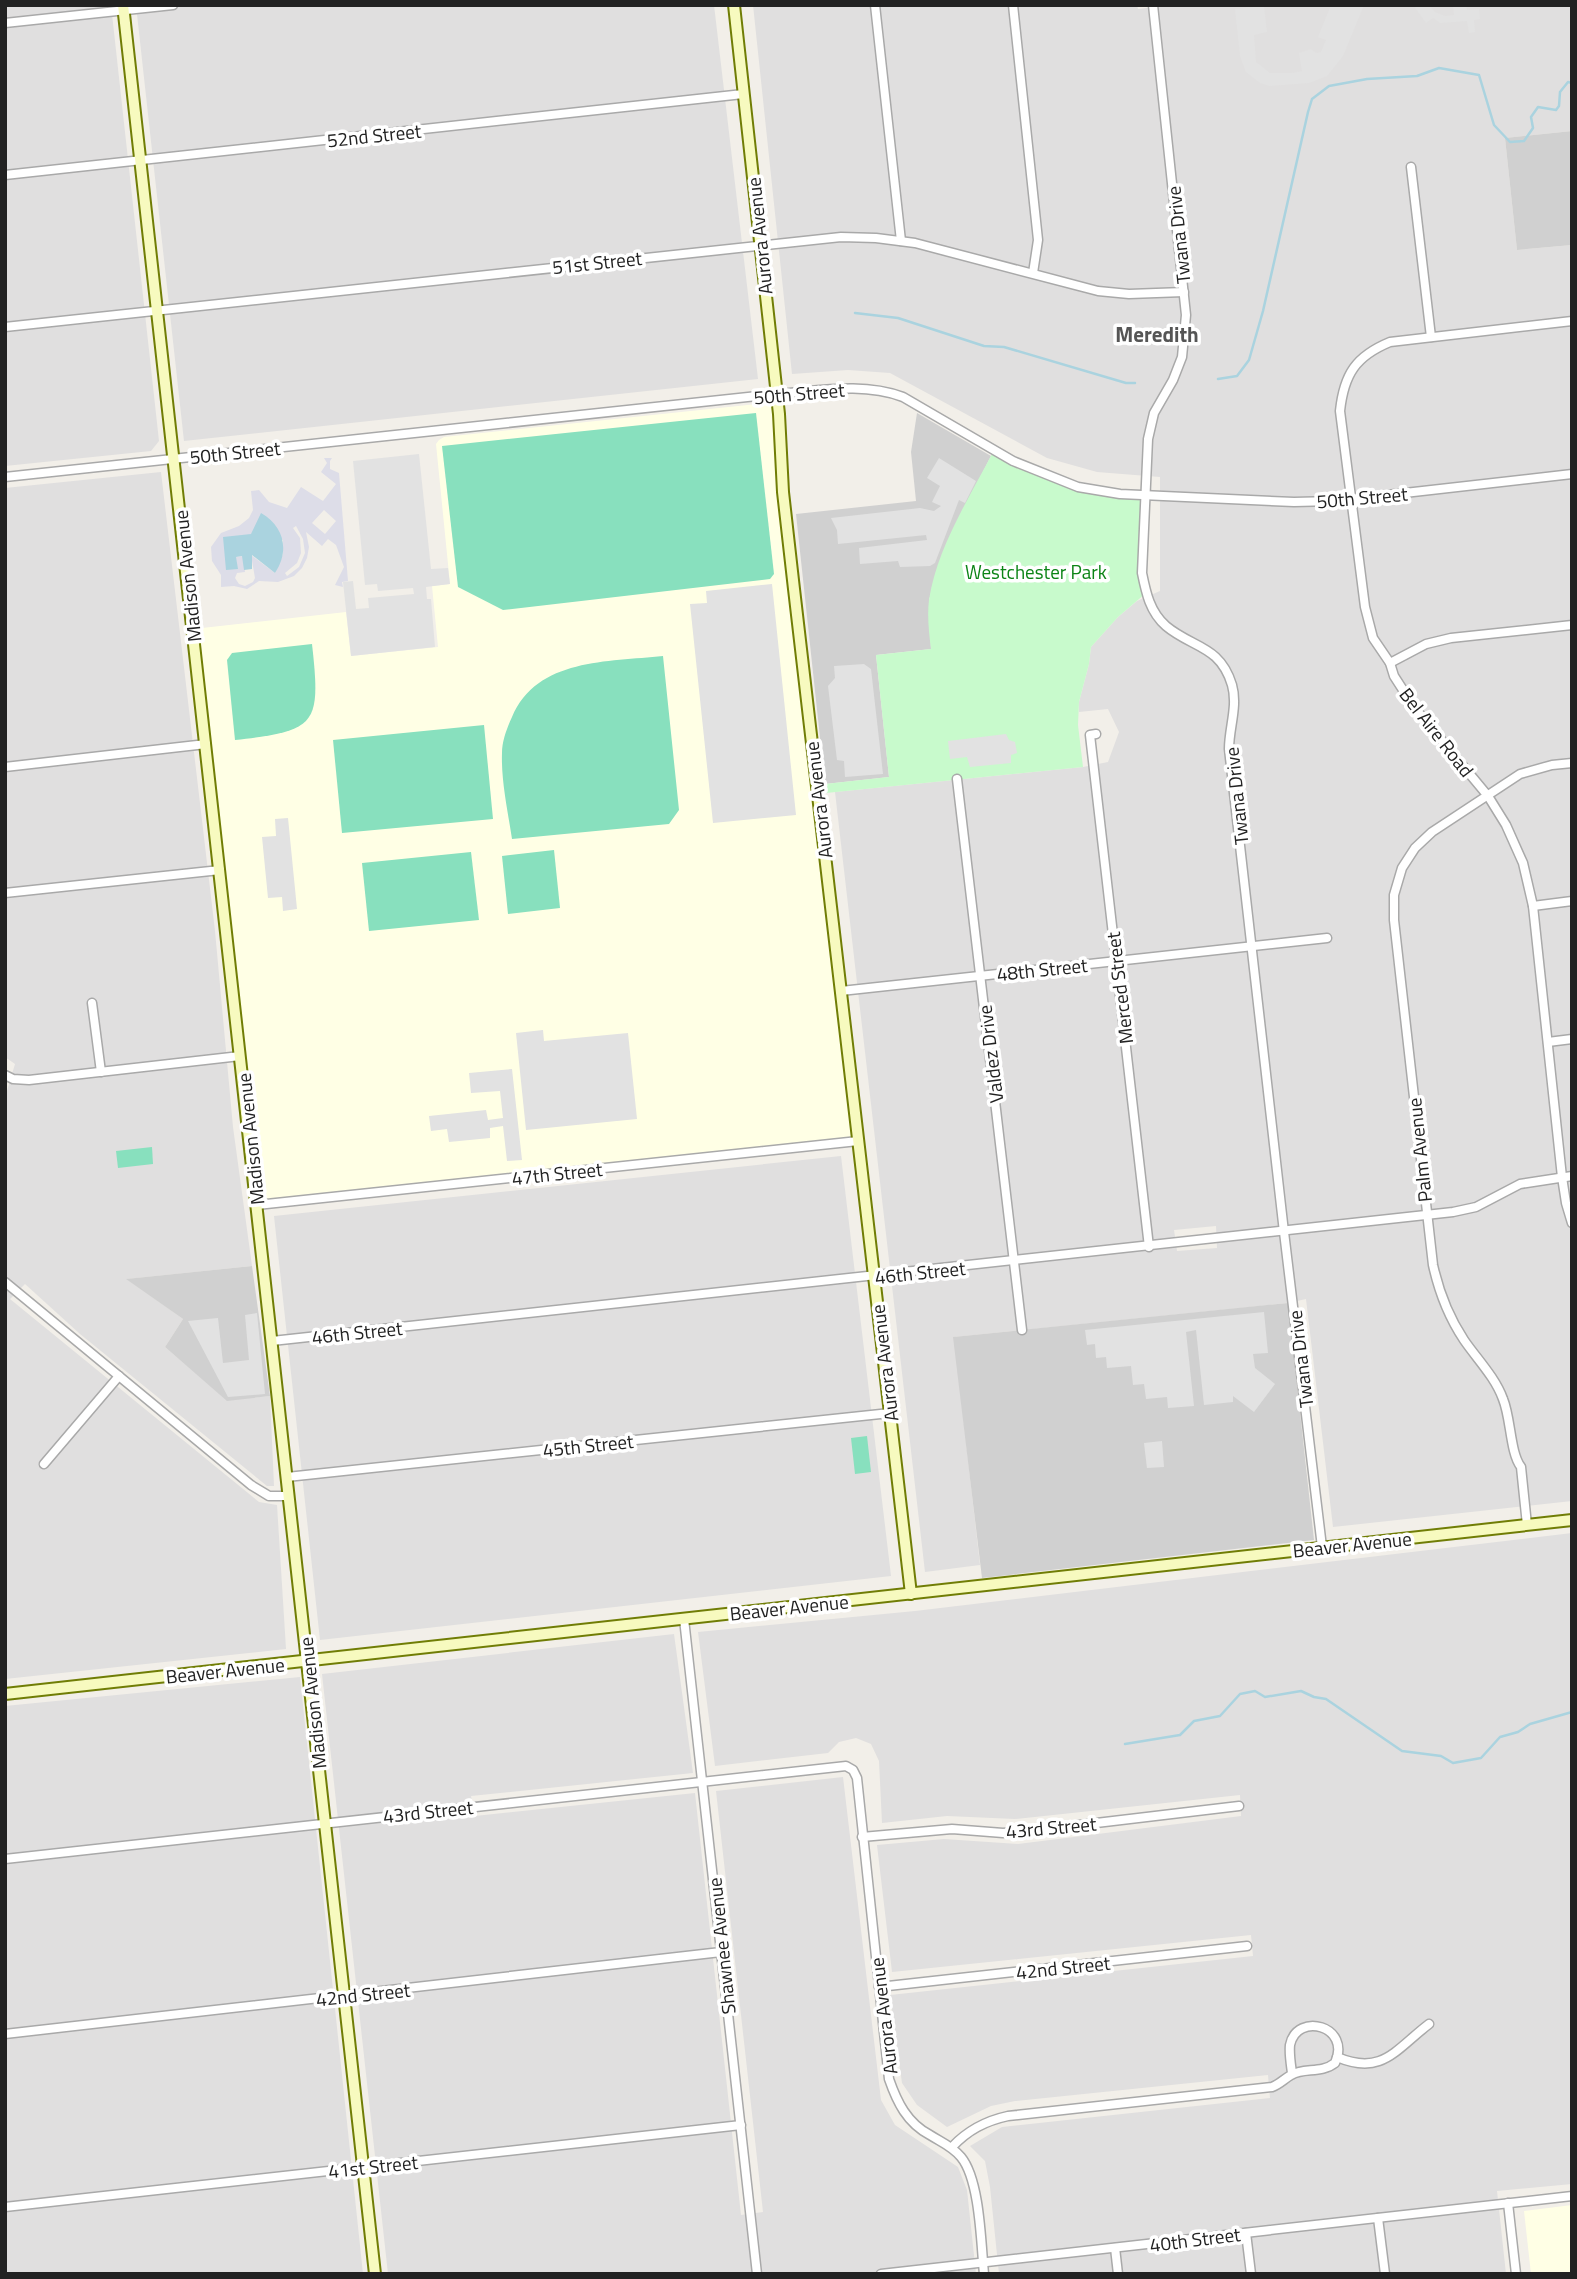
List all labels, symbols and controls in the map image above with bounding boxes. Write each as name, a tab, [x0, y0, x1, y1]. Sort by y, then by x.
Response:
street label: 52nd Street	[325, 116, 423, 154]
street label: Aurora Avenue	[738, 176, 780, 296]
street label: Twana Drive	[1158, 185, 1198, 285]
street label: 51st Street	[551, 243, 644, 281]
district label: Meredith	[1115, 318, 1199, 350]
street label: 50th Street	[752, 375, 846, 411]
street label: 50th Street	[188, 433, 282, 471]
street label: 50th Street	[1315, 479, 1409, 515]
street label: Madison Avenue	[166, 509, 208, 643]
park label: Westchester Park	[965, 557, 1107, 586]
street label: Bel Aire Road	[1393, 681, 1481, 783]
street label: Aurora Avenue	[796, 740, 840, 860]
street label: Twana Drive	[1216, 746, 1256, 846]
street label: Merced Street	[1098, 930, 1140, 1046]
street label: 48th Street	[995, 950, 1089, 988]
street label: Valdez Drive	[970, 1003, 1010, 1105]
street label: Madison Avenue	[229, 1072, 271, 1206]
street label: Palm Avenue	[1399, 1096, 1439, 1204]
street label: 47th Street	[510, 1154, 604, 1192]
street label: 46th Street	[873, 1253, 967, 1291]
street label: Aurora Avenue	[862, 1303, 906, 1423]
street label: Twana Drive	[1280, 1309, 1320, 1409]
street label: 46th Street	[310, 1313, 404, 1351]
street label: 45th Street	[541, 1426, 635, 1464]
street label: Beaver Avenue	[1291, 1523, 1413, 1565]
street label: Beaver Avenue	[728, 1586, 850, 1628]
street label: Madison Avenue	[291, 1636, 333, 1770]
street label: Beaver Avenue	[164, 1649, 286, 1691]
street label: 43rd Street	[381, 1792, 475, 1830]
street label: 43rd Street	[1004, 1809, 1098, 1845]
street label: Shawnee Avenue	[699, 1876, 743, 2016]
street label: 42nd Street	[1014, 1948, 1112, 1986]
street label: Aurora Avenue	[861, 1956, 905, 2076]
street label: 42nd Street	[314, 1975, 412, 2013]
street label: 41st Street	[327, 2147, 420, 2185]
street label: 40th Street	[1148, 2219, 1242, 2259]

